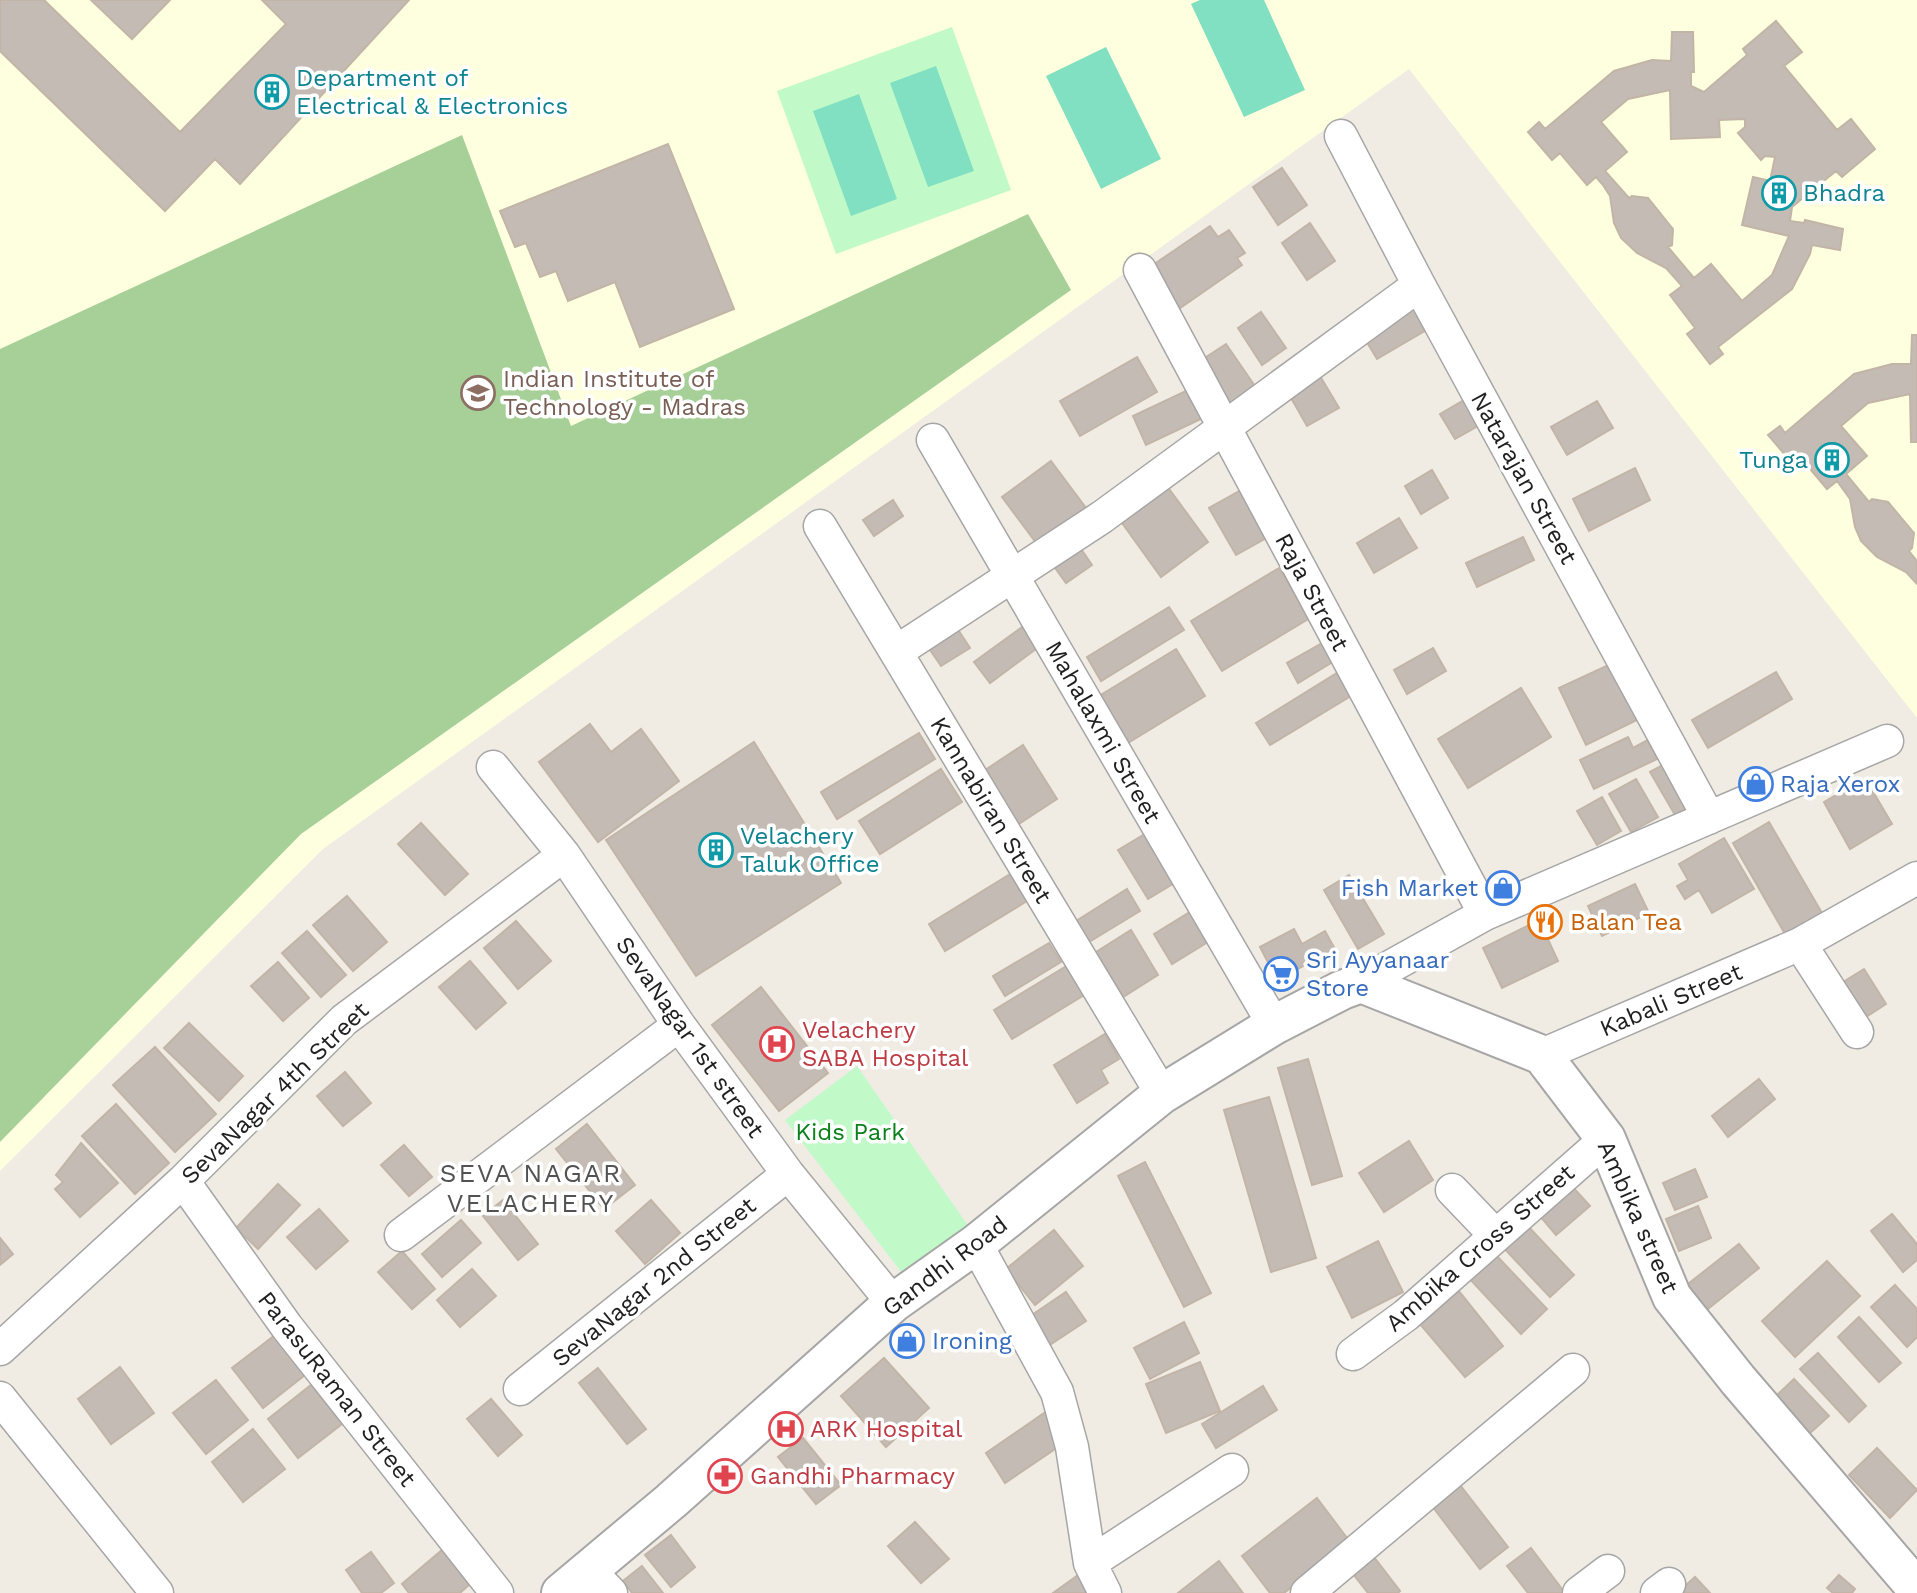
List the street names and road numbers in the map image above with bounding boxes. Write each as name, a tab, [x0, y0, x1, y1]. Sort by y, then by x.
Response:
street label: Natarajan Street	[1465, 387, 1583, 569]
street label: Raja Street	[1269, 528, 1355, 656]
street label: Mahalaxmi Street	[1039, 636, 1167, 828]
street label: Kannabiran Street	[924, 712, 1058, 908]
street label: SevaNagar 1st street	[610, 931, 770, 1143]
street label: Kabali Street	[1596, 957, 1746, 1043]
street label: SevaNagar 4th Street	[176, 996, 374, 1190]
street label: Ambika street	[1592, 1136, 1684, 1298]
street label: Ambika Cross Street	[1380, 1158, 1580, 1338]
street label: SevaNagar 2nd Street	[547, 1191, 761, 1373]
street label: Gandhi Road	[877, 1210, 1013, 1322]
street label: ParasuRaman Street	[252, 1286, 422, 1492]

